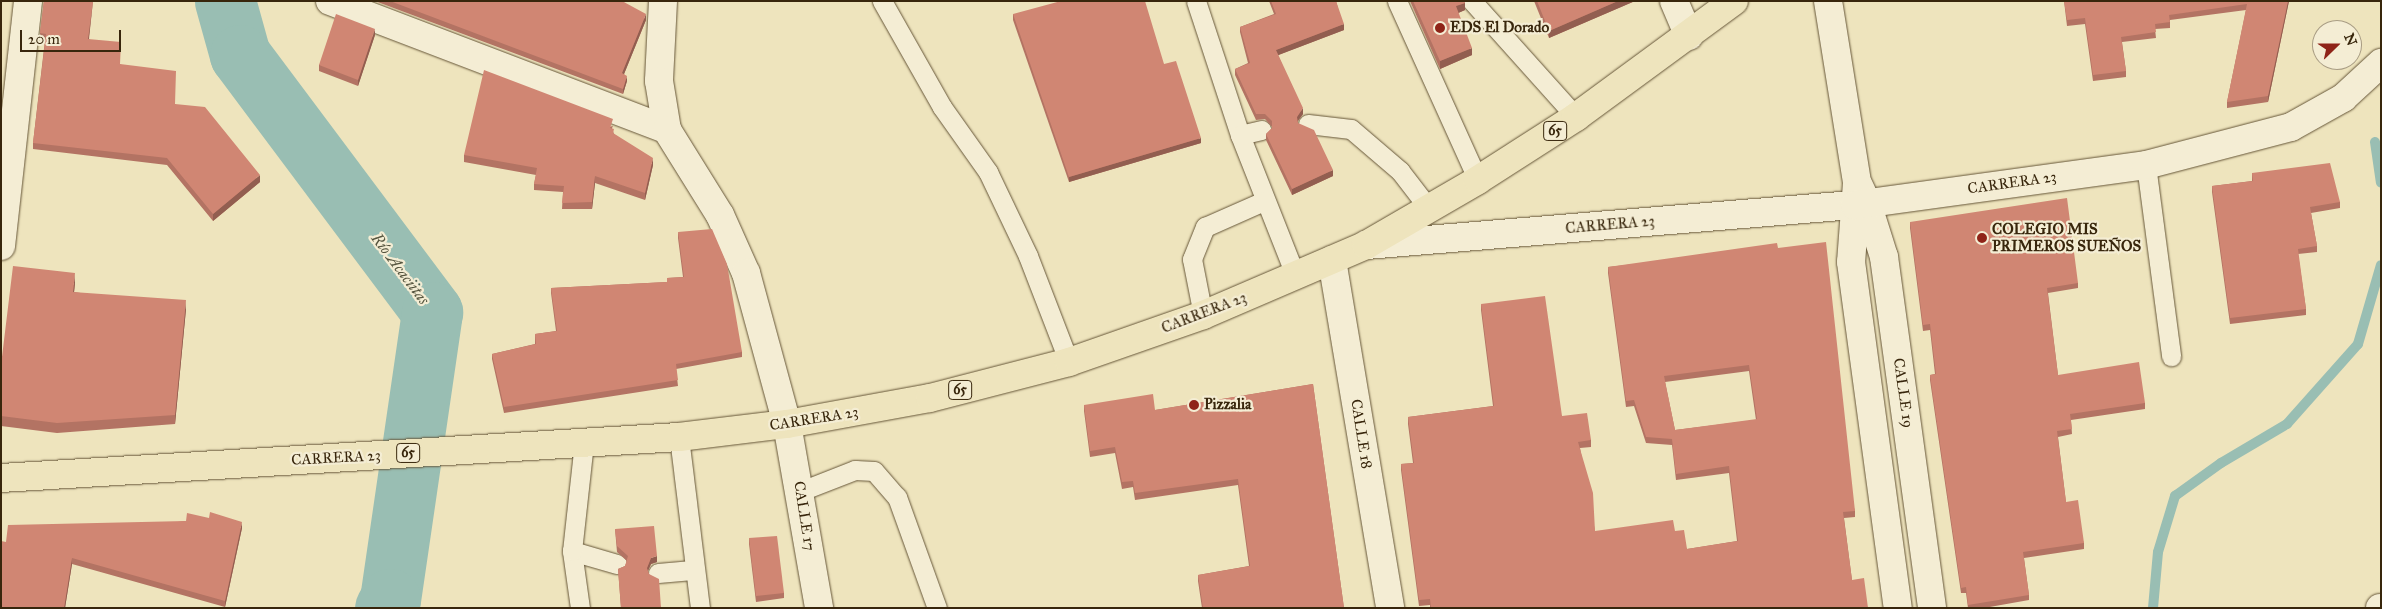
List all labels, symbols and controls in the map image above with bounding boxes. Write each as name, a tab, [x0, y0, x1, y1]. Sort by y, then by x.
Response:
place label: EDS El Dorado	[1450, 19, 1549, 37]
scale bar	[22, 20, 124, 52]
north arrow	[2312, 20, 2362, 70]
marker: EDS El Dorado	[1434, 22, 1446, 34]
text: 20 m	[28, 30, 60, 48]
text: N	[2340, 31, 2361, 48]
road number: 65	[1542, 120, 1568, 142]
street label: CARRERA 23	[1966, 168, 2058, 198]
street label: CARRERA 23	[1565, 212, 1655, 238]
place label: COLEGIO MIS PRIMEROS SUEÑOS	[1992, 220, 2141, 255]
water label: Río Acaciitas	[367, 230, 433, 308]
marker: COLEGIO MIS PRIMEROS SUEÑOS	[1976, 232, 1988, 244]
street label: CARRERA 23	[1159, 289, 1249, 337]
street label: CALLE 19	[1889, 357, 1917, 429]
road number: 65	[948, 378, 972, 402]
place label: Pizzalia	[1204, 396, 1251, 414]
street label: CALLE 18	[1347, 398, 1375, 470]
marker: Pizzalia	[1188, 399, 1200, 411]
street label: CARRERA 23	[768, 403, 860, 435]
road number: 65	[396, 442, 420, 464]
street label: CARRERA 23	[291, 447, 381, 469]
street label: CALLE 17	[790, 480, 818, 552]

